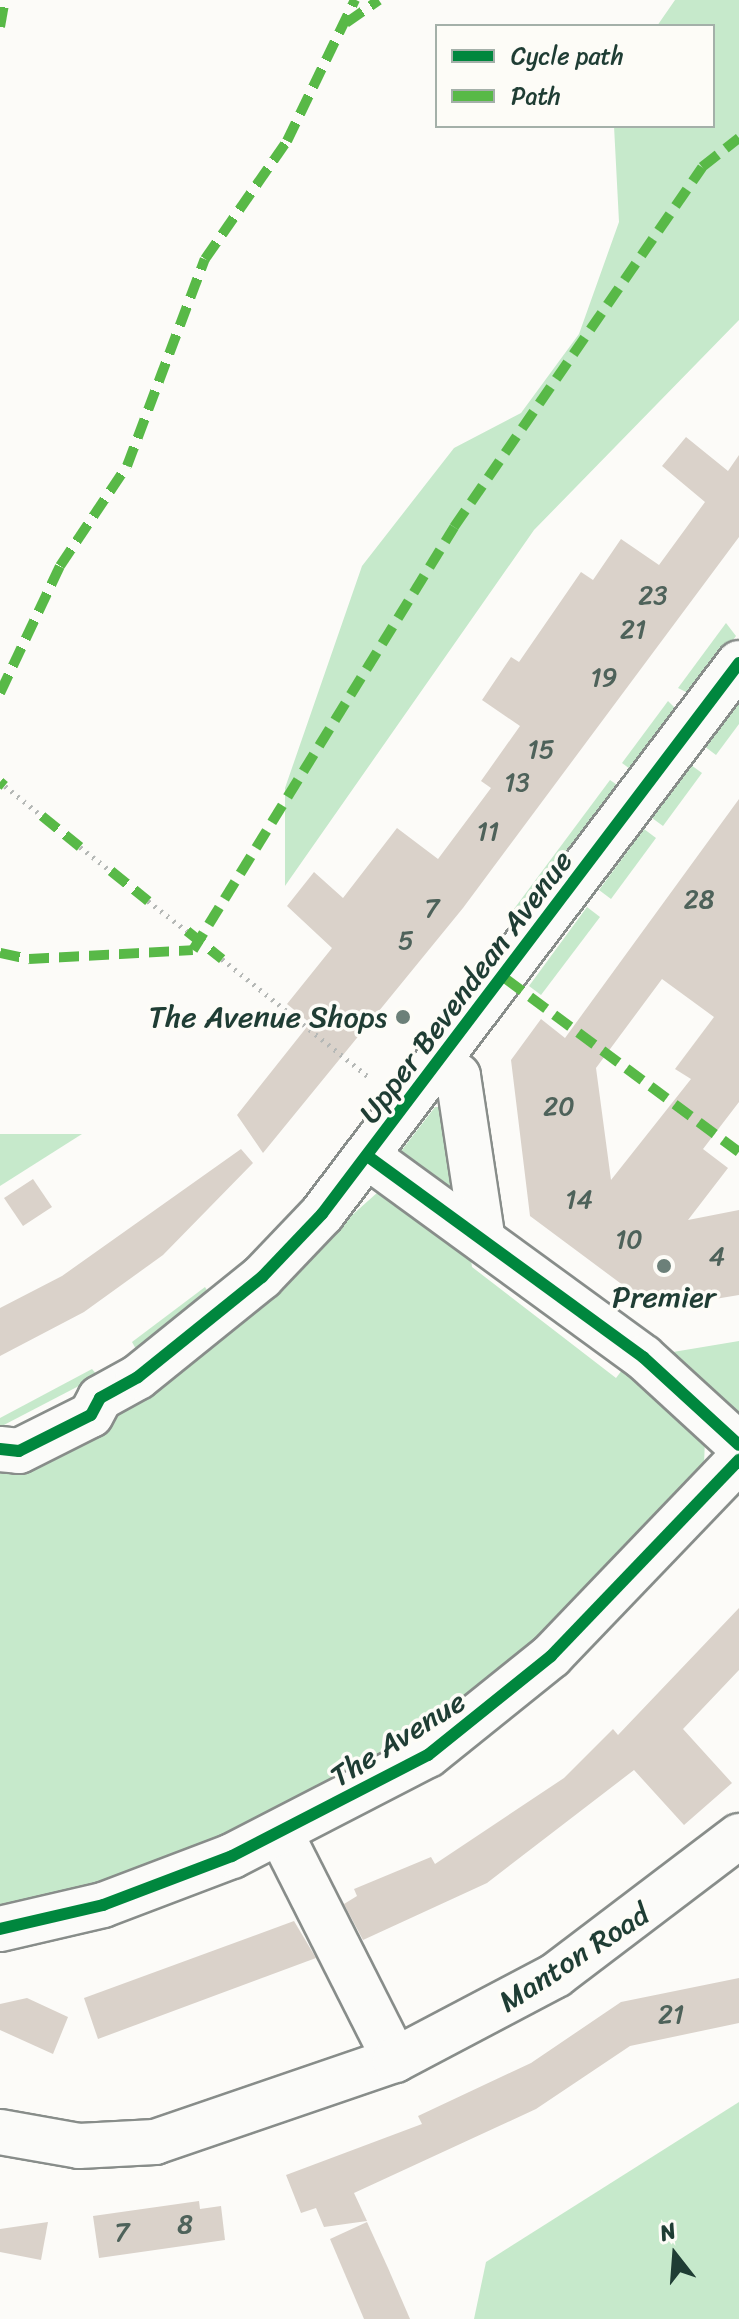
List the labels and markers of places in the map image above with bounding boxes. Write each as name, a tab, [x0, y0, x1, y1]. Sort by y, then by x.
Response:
place label: The Avenue Shops	[150, 999, 387, 1035]
marker: The Avenue Shops	[394, 1008, 412, 1026]
marker: Premier	[655, 1257, 673, 1275]
place label: Premier	[612, 1279, 716, 1315]

